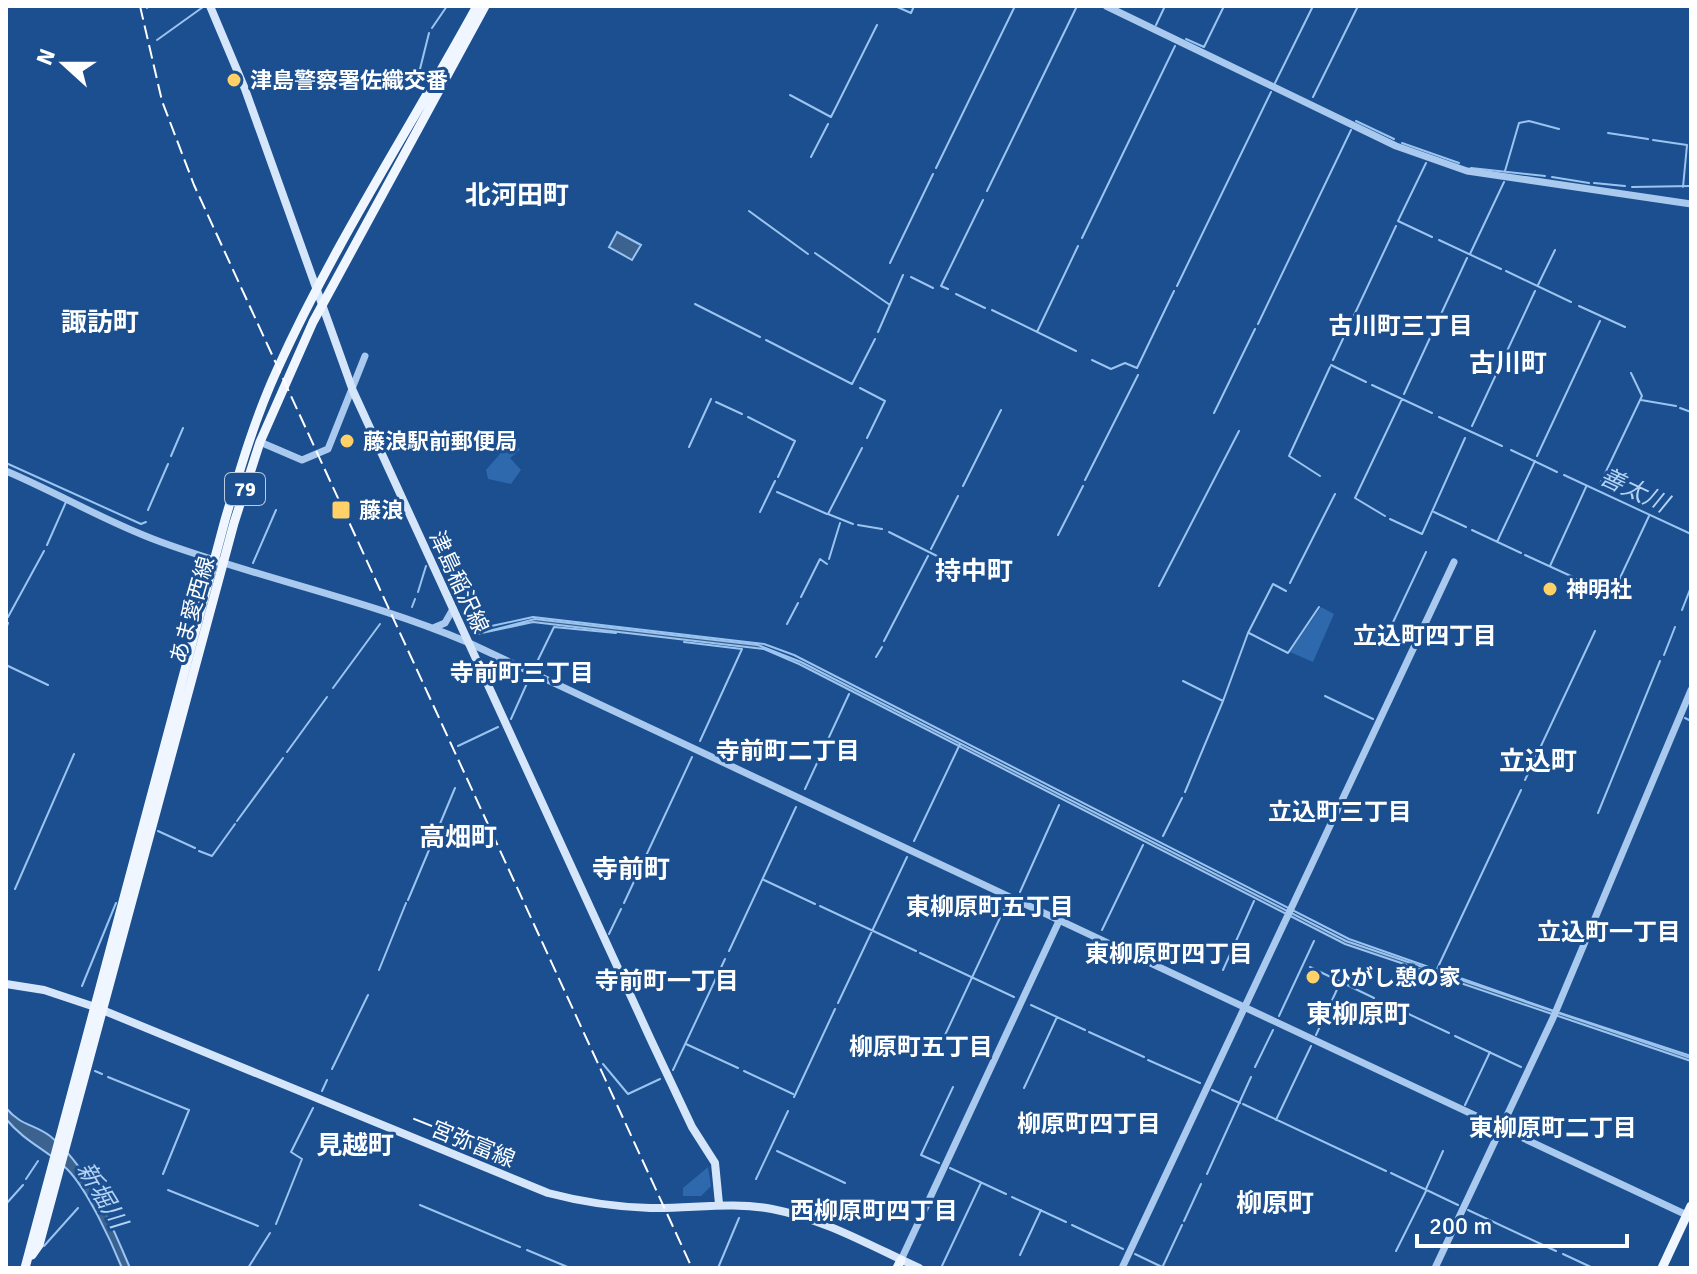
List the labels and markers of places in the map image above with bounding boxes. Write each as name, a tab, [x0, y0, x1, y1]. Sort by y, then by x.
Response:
place label: 津島警察署佐織交番	[250, 67, 448, 94]
marker: 津島警察署佐織交番	[225, 71, 243, 89]
place label: 藤浪駅前郵便局	[363, 428, 517, 455]
marker: 藤浪駅前郵便局	[338, 432, 356, 450]
place label: 藤浪	[359, 497, 403, 524]
marker: 藤浪	[330, 499, 352, 521]
place label: 神明社	[1566, 576, 1632, 603]
marker: 神明社	[1541, 580, 1559, 598]
place label: ひがし憩の家	[1329, 964, 1461, 991]
marker: ひがし憩の家	[1304, 968, 1322, 986]

